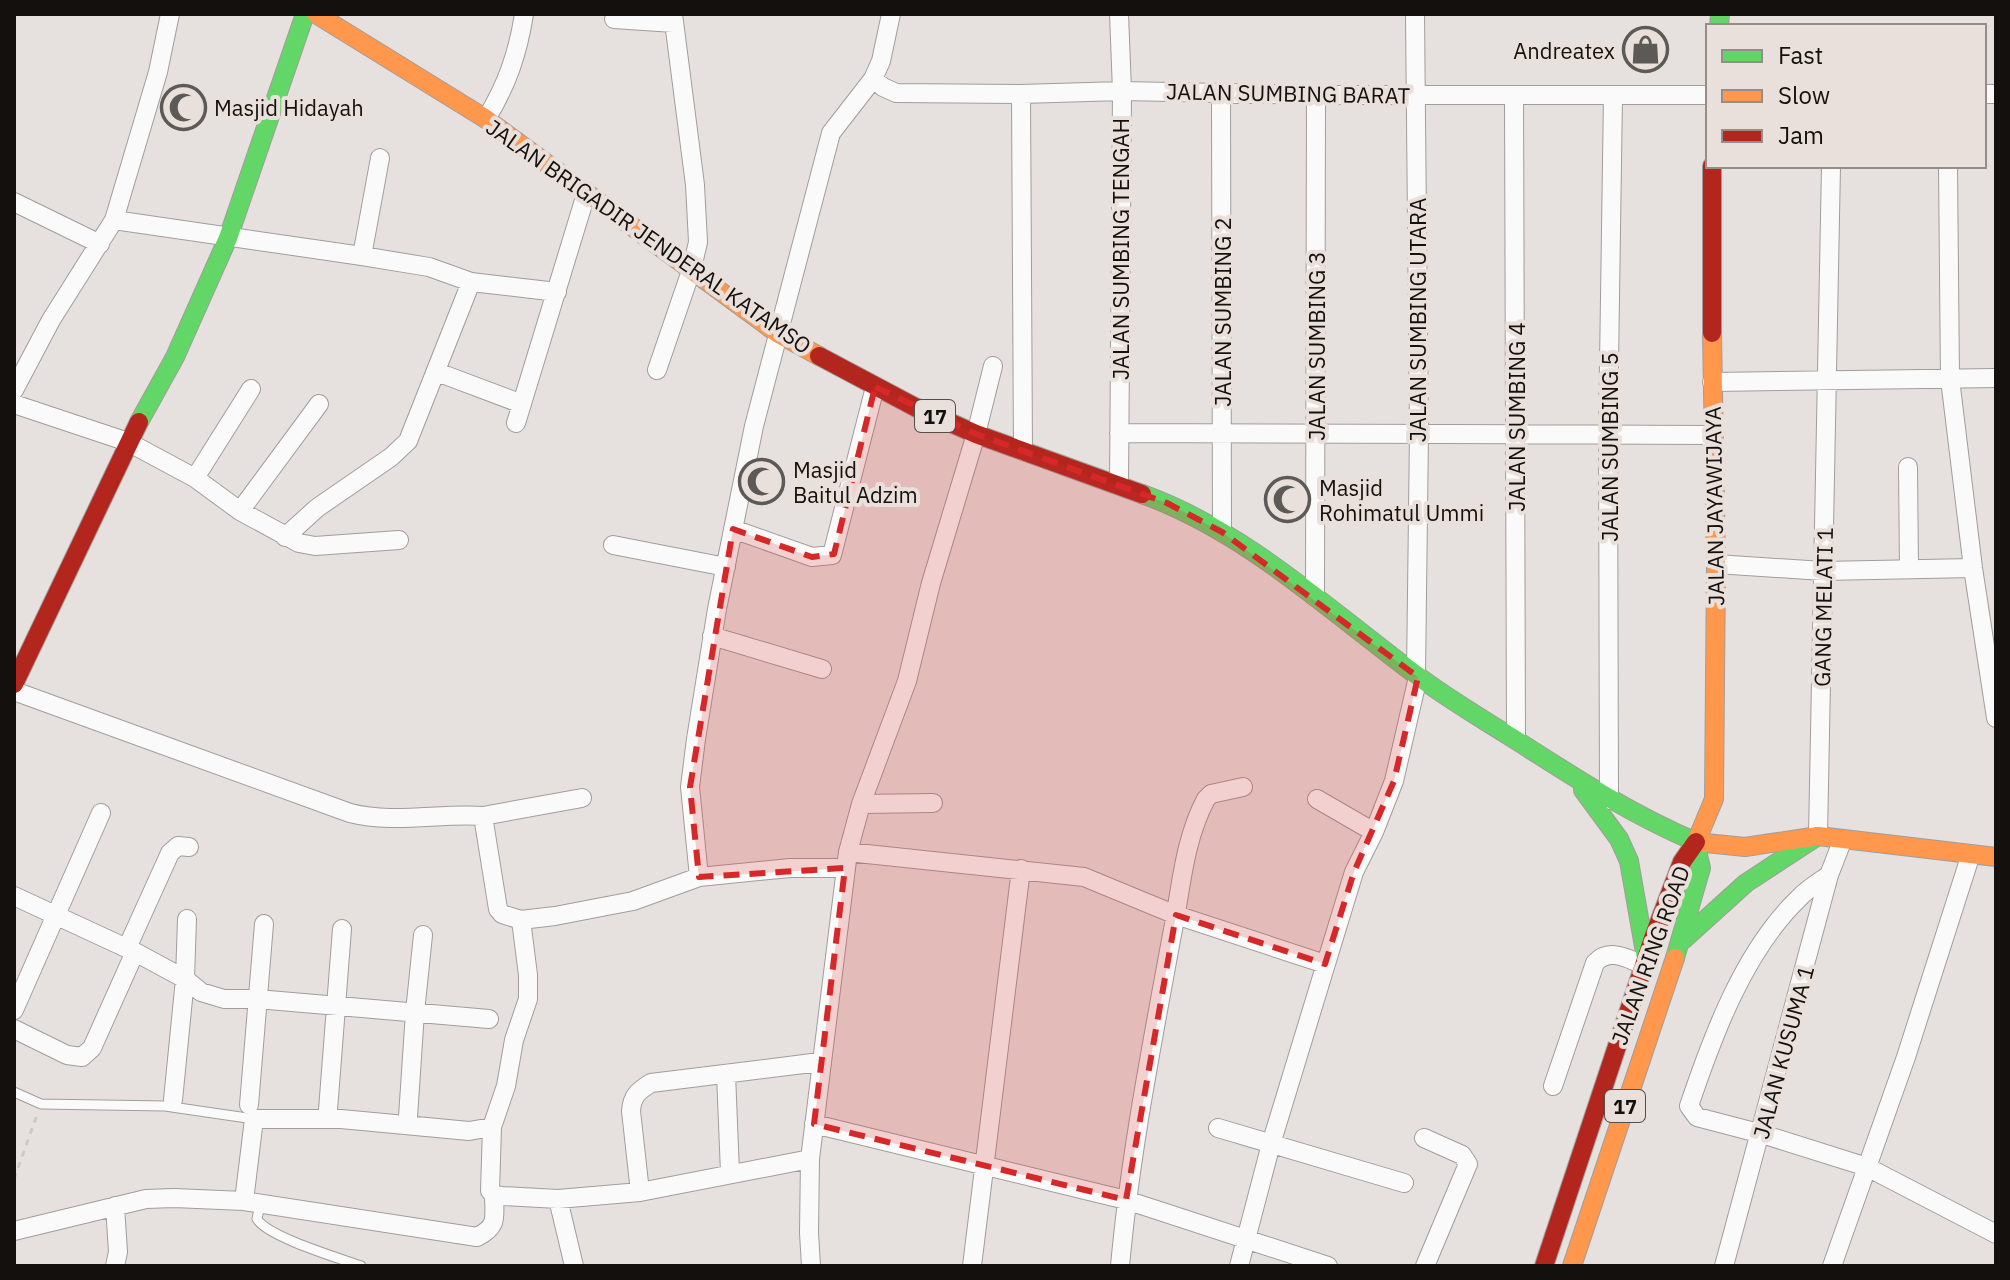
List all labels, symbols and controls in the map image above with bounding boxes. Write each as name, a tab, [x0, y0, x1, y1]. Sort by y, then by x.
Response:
legend	[1706, 24, 1986, 168]
shop icon: Andreatex	[1622, 26, 1670, 74]
place label: Andreatex	[1513, 36, 1615, 65]
text: Fast	[1778, 39, 1823, 71]
street label: JALAN SUMBING BARAT	[1166, 76, 1411, 110]
text: Slow	[1778, 79, 1830, 111]
mosque icon: Masjid Hidayah	[159, 83, 207, 131]
place label: Masjid Hidayah	[214, 93, 364, 122]
street label: JALAN BRIGADIR JENDERAL KATAMSO	[481, 112, 817, 360]
street label: JALAN SUMBING TENGAH	[1106, 118, 1135, 380]
text: Jam	[1778, 119, 1824, 151]
street label: JALAN SUMBING UTARA	[1403, 198, 1432, 442]
street label: JALAN SUMBING 2	[1208, 217, 1237, 407]
street label: JALAN SUMBING 3	[1302, 251, 1331, 441]
street label: JALAN SUMBING 4	[1502, 322, 1531, 512]
street label: JALAN SUMBING 5	[1595, 352, 1624, 542]
road number: 17	[915, 400, 955, 432]
street label: JALAN JAYAWIJAYA	[1698, 406, 1730, 606]
place label: Masjid Baitul Adzim	[793, 455, 918, 509]
mosque icon: Masjid Baitul Adzim	[738, 458, 786, 506]
place label: Masjid Rohimatul Ummi	[1319, 473, 1484, 527]
mosque icon: Masjid Rohimatul Ummi	[1264, 476, 1312, 524]
street label: GANG MELATI 1	[1807, 527, 1839, 687]
street label: JALAN RING ROAD	[1604, 862, 1696, 1048]
street label: JALAN KUSUMA 1	[1746, 962, 1820, 1142]
road number: 17	[1605, 1090, 1645, 1122]

